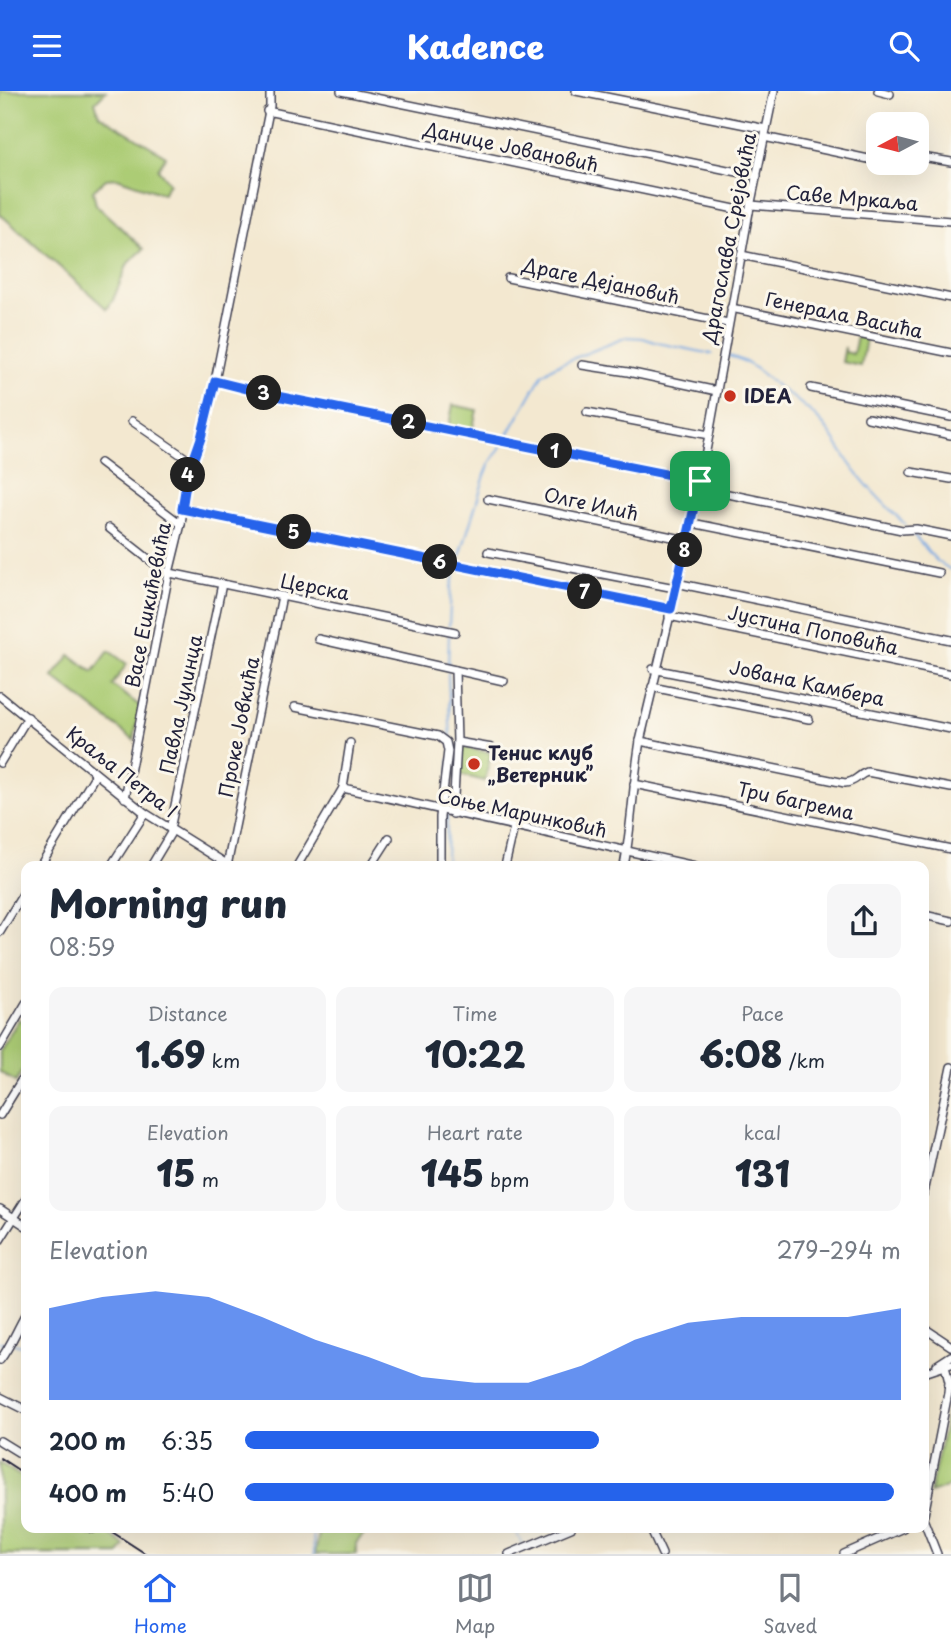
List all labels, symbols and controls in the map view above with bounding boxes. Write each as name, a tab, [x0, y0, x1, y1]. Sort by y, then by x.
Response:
text: Kadence	[407, 22, 544, 70]
icon: menu	[28, 27, 66, 65]
icon: search	[885, 27, 923, 65]
north arrow	[866, 112, 929, 175]
map controls	[866, 112, 929, 175]
street label: Данице Јовановић	[420, 114, 601, 178]
street label: Драгослава Срејовића	[694, 130, 762, 347]
street label: Саве Мркаља	[785, 177, 919, 217]
street label: Драге Дејановић	[519, 250, 682, 310]
street label: Генерала Васића	[763, 284, 926, 344]
pin: 3	[246, 375, 282, 411]
text: 3	[257, 378, 270, 406]
place label: IDEA	[744, 381, 792, 409]
marker: IDEA	[722, 388, 738, 404]
pin: 2	[392, 405, 426, 439]
text: 2	[402, 407, 415, 435]
pin: 1	[538, 433, 572, 469]
text: 1	[550, 436, 559, 464]
pin	[670, 451, 730, 511]
pin: 4	[170, 457, 206, 493]
text: 4	[181, 460, 194, 488]
icon: arrive	[681, 462, 719, 500]
street label: Олге Илић	[541, 479, 641, 527]
pin: 5	[276, 515, 312, 549]
text: 5	[287, 517, 300, 545]
street label: Васе Ешкићевића	[117, 520, 177, 690]
pin: 8	[668, 533, 702, 567]
text: 8	[679, 535, 690, 563]
pin: 6	[422, 545, 458, 580]
text: 6	[433, 547, 446, 575]
street label: Церска	[278, 566, 352, 606]
pin: 7	[568, 575, 602, 609]
text: 7	[579, 577, 590, 605]
street label: Јустина Поповића	[725, 597, 901, 661]
street label: Павла Јулинца	[152, 631, 209, 776]
street label: Јована Камбера	[727, 652, 888, 712]
street label: Проке Јовкића	[211, 654, 265, 800]
street label: Краља Петра I	[61, 719, 184, 824]
place label: Тенис клуб „Ветерник”	[488, 738, 593, 788]
marker: Тенис клуб „Ветерник”	[466, 756, 482, 772]
street label: Три багрема	[735, 774, 857, 826]
street label: Соње Маринковић	[435, 780, 609, 844]
text: Morning run	[49, 874, 287, 931]
button: share	[827, 884, 901, 958]
text: 08:59	[49, 929, 115, 964]
text: Distance	[148, 999, 228, 1027]
text: Time	[453, 999, 497, 1027]
text: Pace	[741, 999, 784, 1027]
text: 1.69	[135, 1027, 205, 1080]
text: 10:22	[424, 1027, 526, 1080]
text: 6:08	[700, 1027, 783, 1080]
text: km	[205, 1046, 240, 1074]
text: /km	[783, 1046, 825, 1074]
text: Elevation	[147, 1118, 229, 1146]
text: Heart rate	[427, 1118, 523, 1146]
text: kcal	[743, 1118, 781, 1146]
text: 15	[156, 1146, 196, 1199]
text: 145	[420, 1146, 484, 1199]
text: 131	[735, 1146, 790, 1199]
text: m	[196, 1165, 219, 1193]
text: bpm	[484, 1165, 530, 1193]
text: Elevation	[49, 1232, 148, 1267]
text: 279–294 m	[777, 1232, 901, 1267]
text: 200 m	[49, 1423, 126, 1458]
text: 6:35	[161, 1423, 213, 1458]
text: 400 m	[49, 1475, 127, 1510]
text: 5:40	[161, 1475, 214, 1510]
tab: Home	[134, 1569, 187, 1639]
tab: Map	[455, 1569, 495, 1639]
tab: Saved	[763, 1569, 817, 1639]

